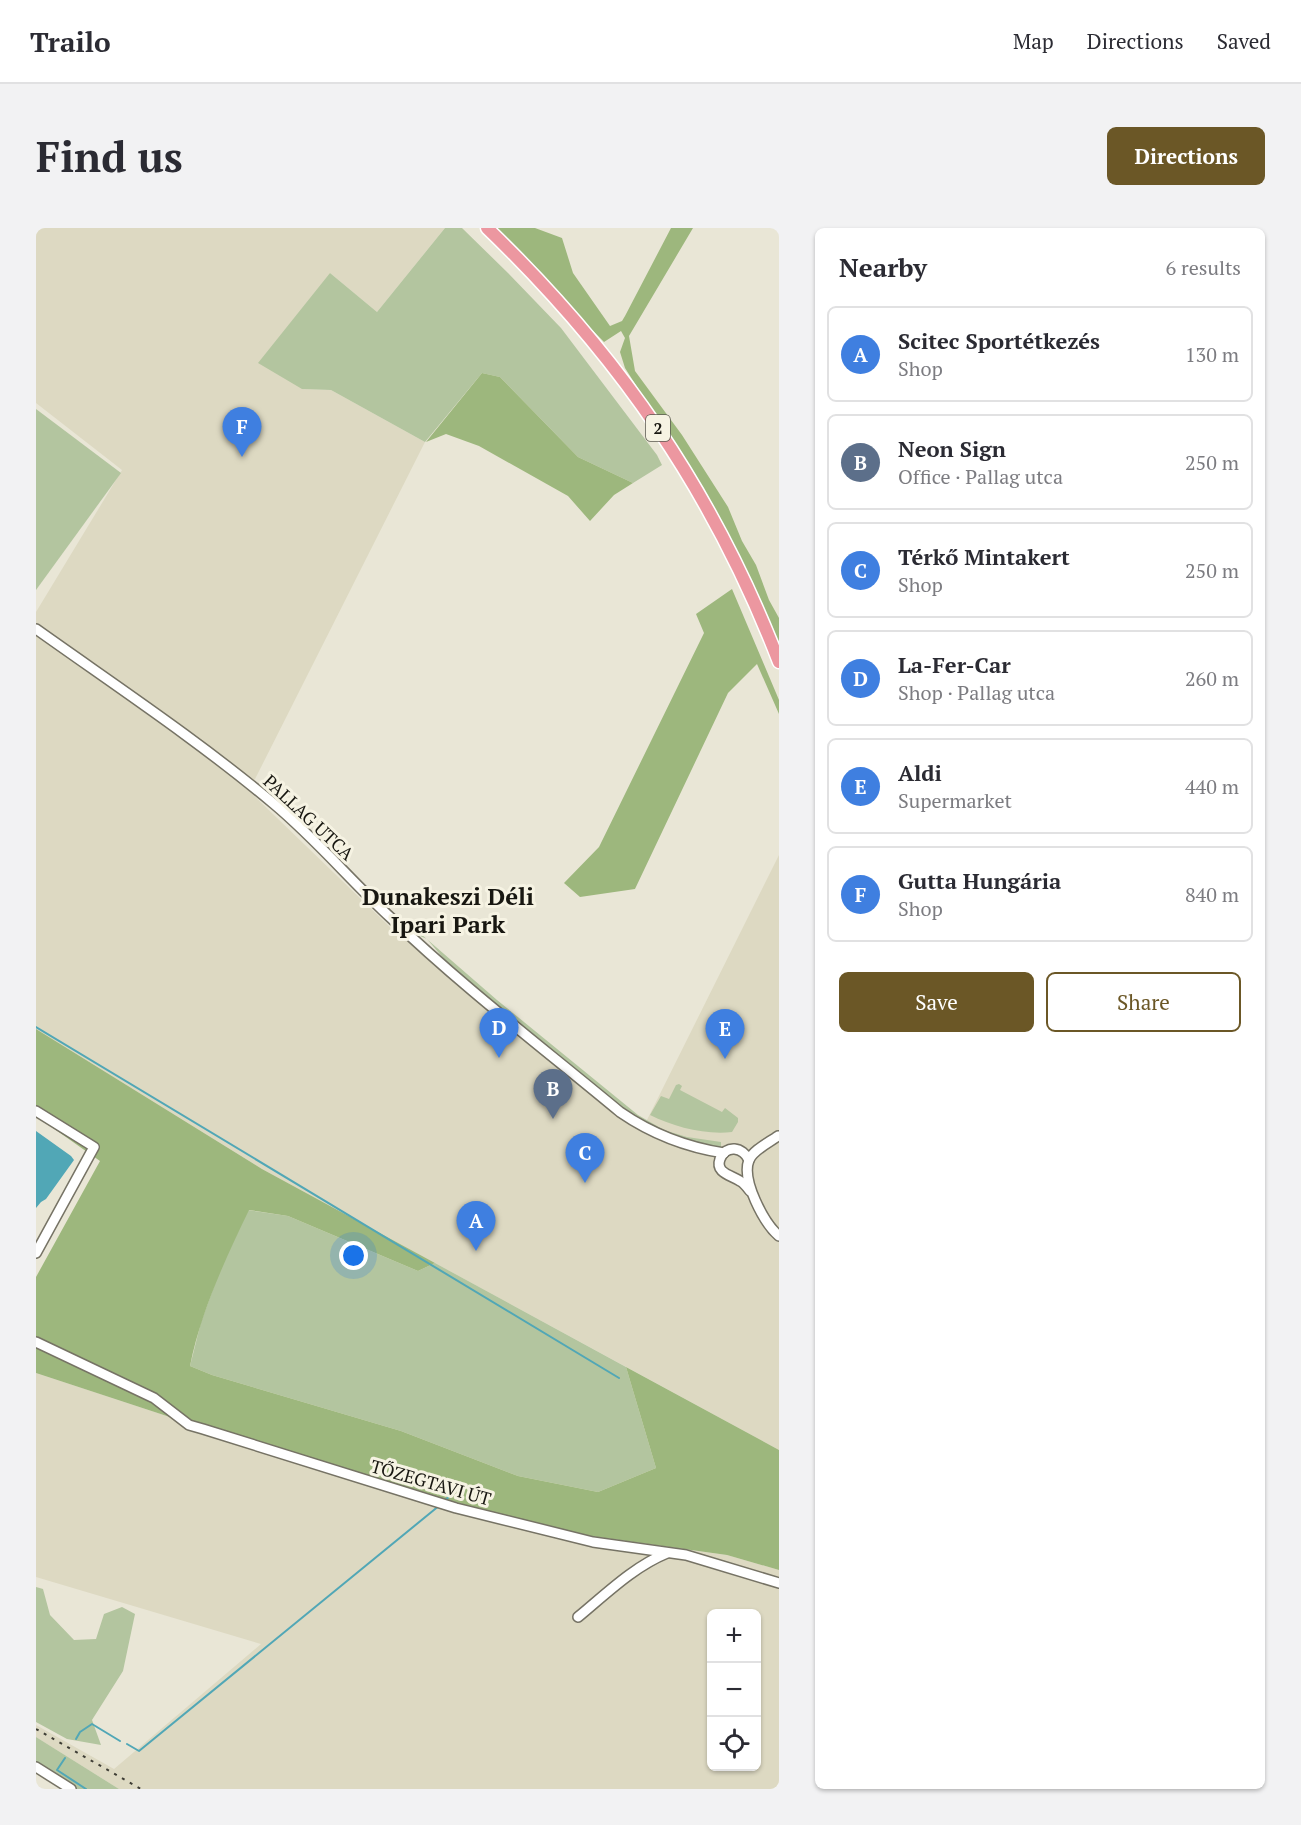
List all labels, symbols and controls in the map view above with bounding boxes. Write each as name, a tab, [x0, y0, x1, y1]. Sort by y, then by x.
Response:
text: Trailo	[30, 23, 111, 60]
text: Map	[1013, 27, 1054, 55]
text: Directions	[1087, 27, 1184, 55]
text: Saved	[1217, 27, 1271, 55]
button: Directions	[1107, 127, 1265, 185]
text: Find us	[36, 128, 183, 184]
text: Nearby	[839, 250, 927, 284]
text: 6 results	[1166, 254, 1241, 281]
text: Scitec Sportétkezés	[898, 326, 1100, 355]
text: A	[853, 341, 868, 368]
text: 130 m	[1185, 341, 1239, 368]
text: Shop	[898, 355, 943, 382]
pin: F	[222, 408, 262, 457]
road number: 2	[646, 415, 670, 441]
text: Neon Sign	[898, 434, 1006, 463]
text: B	[854, 449, 867, 476]
text: 250 m	[1185, 449, 1239, 476]
text: Office · Pallag utca	[898, 463, 1063, 490]
text: Térkő Mintakert	[898, 542, 1070, 571]
text: C	[854, 557, 867, 584]
text: 250 m	[1185, 557, 1239, 584]
text: Shop	[898, 571, 943, 598]
text: La-Fer-Car	[898, 650, 1011, 679]
text: D	[853, 665, 868, 692]
text: 260 m	[1185, 665, 1239, 692]
text: Shop · Pallag utca	[898, 679, 1055, 706]
text: Aldi	[898, 758, 942, 787]
street label: PALLAG UTCA	[258, 769, 360, 866]
text: E	[854, 773, 867, 800]
text: 440 m	[1185, 773, 1239, 800]
text: Supermarket	[898, 787, 1012, 814]
text: Gutta Hungária	[898, 866, 1061, 895]
district label: Dunakeszi Déli Ipari Park	[362, 880, 534, 940]
text: F	[855, 881, 866, 908]
text: 840 m	[1185, 881, 1239, 908]
text: Shop	[898, 895, 943, 922]
button: Save	[839, 972, 1034, 1032]
button: Share	[1046, 972, 1241, 1032]
pin: D	[480, 1008, 518, 1058]
pin: E	[706, 1010, 744, 1059]
pin: B	[534, 1070, 572, 1119]
pin: C	[566, 1134, 604, 1183]
pin: A	[456, 1202, 496, 1251]
your location	[339, 1241, 368, 1270]
street label: TŐZEGTAVI ÚT	[368, 1453, 494, 1511]
map controls	[707, 1609, 761, 1771]
button: +	[707, 1609, 761, 1663]
button: −	[707, 1663, 761, 1717]
button: locate	[707, 1717, 761, 1771]

